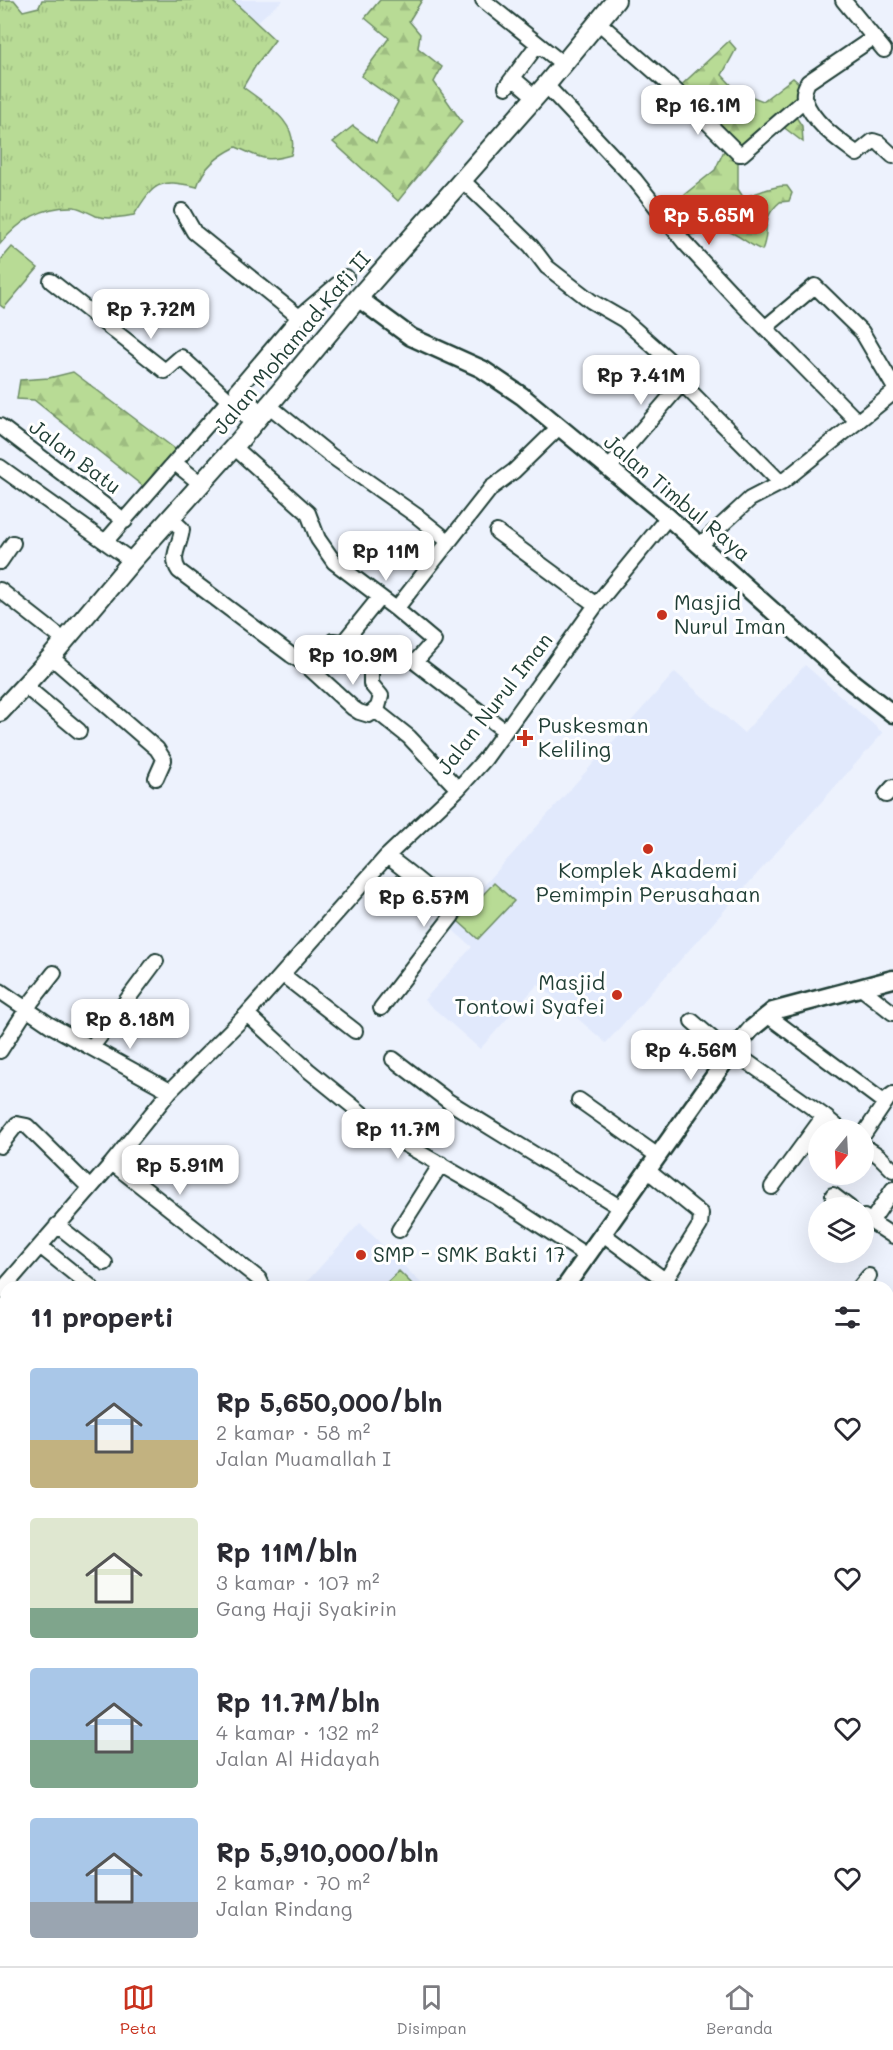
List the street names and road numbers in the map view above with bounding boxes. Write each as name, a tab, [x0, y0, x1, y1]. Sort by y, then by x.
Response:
street label: Jalan Mohamad Kafi II	[206, 245, 375, 439]
street label: Jalan Batu	[25, 412, 127, 499]
street label: Jalan Timbul Raya	[599, 427, 757, 566]
street label: Jalan Nurul Iman	[430, 627, 558, 780]

